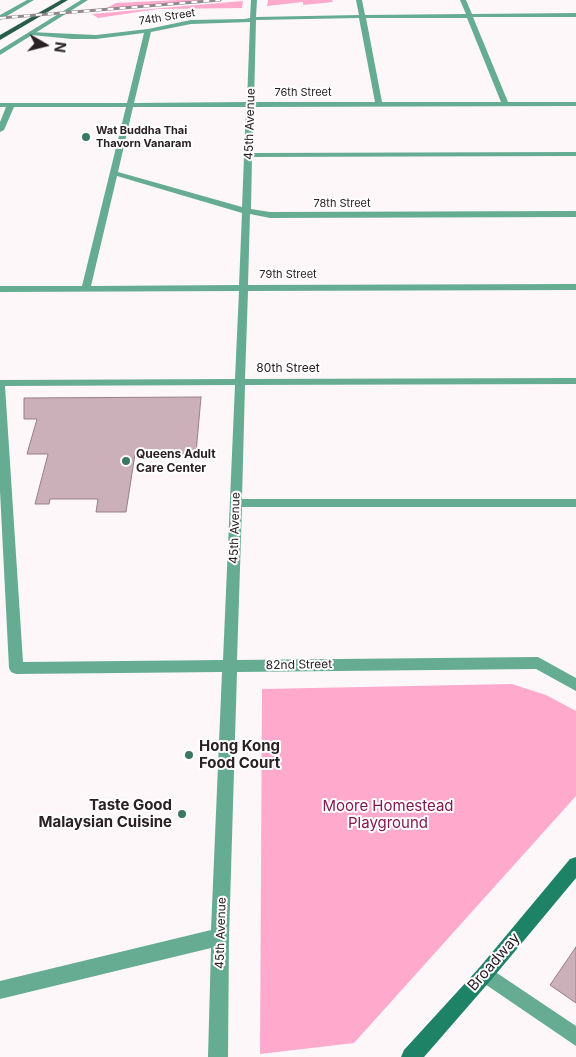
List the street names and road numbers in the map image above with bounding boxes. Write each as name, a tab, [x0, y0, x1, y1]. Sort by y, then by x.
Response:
street label: 74th Street	[138, 6, 196, 28]
street label: 76th Street	[274, 86, 332, 100]
street label: 45th Avenue	[242, 88, 258, 160]
street label: 78th Street	[313, 197, 371, 211]
street label: 79th Street	[259, 268, 317, 282]
street label: 80th Street	[256, 361, 320, 375]
street label: 45th Avenue	[227, 492, 243, 564]
street label: 82nd Street	[266, 657, 332, 673]
street label: 45th Avenue	[213, 897, 229, 969]
street label: Broadway	[464, 929, 524, 995]

